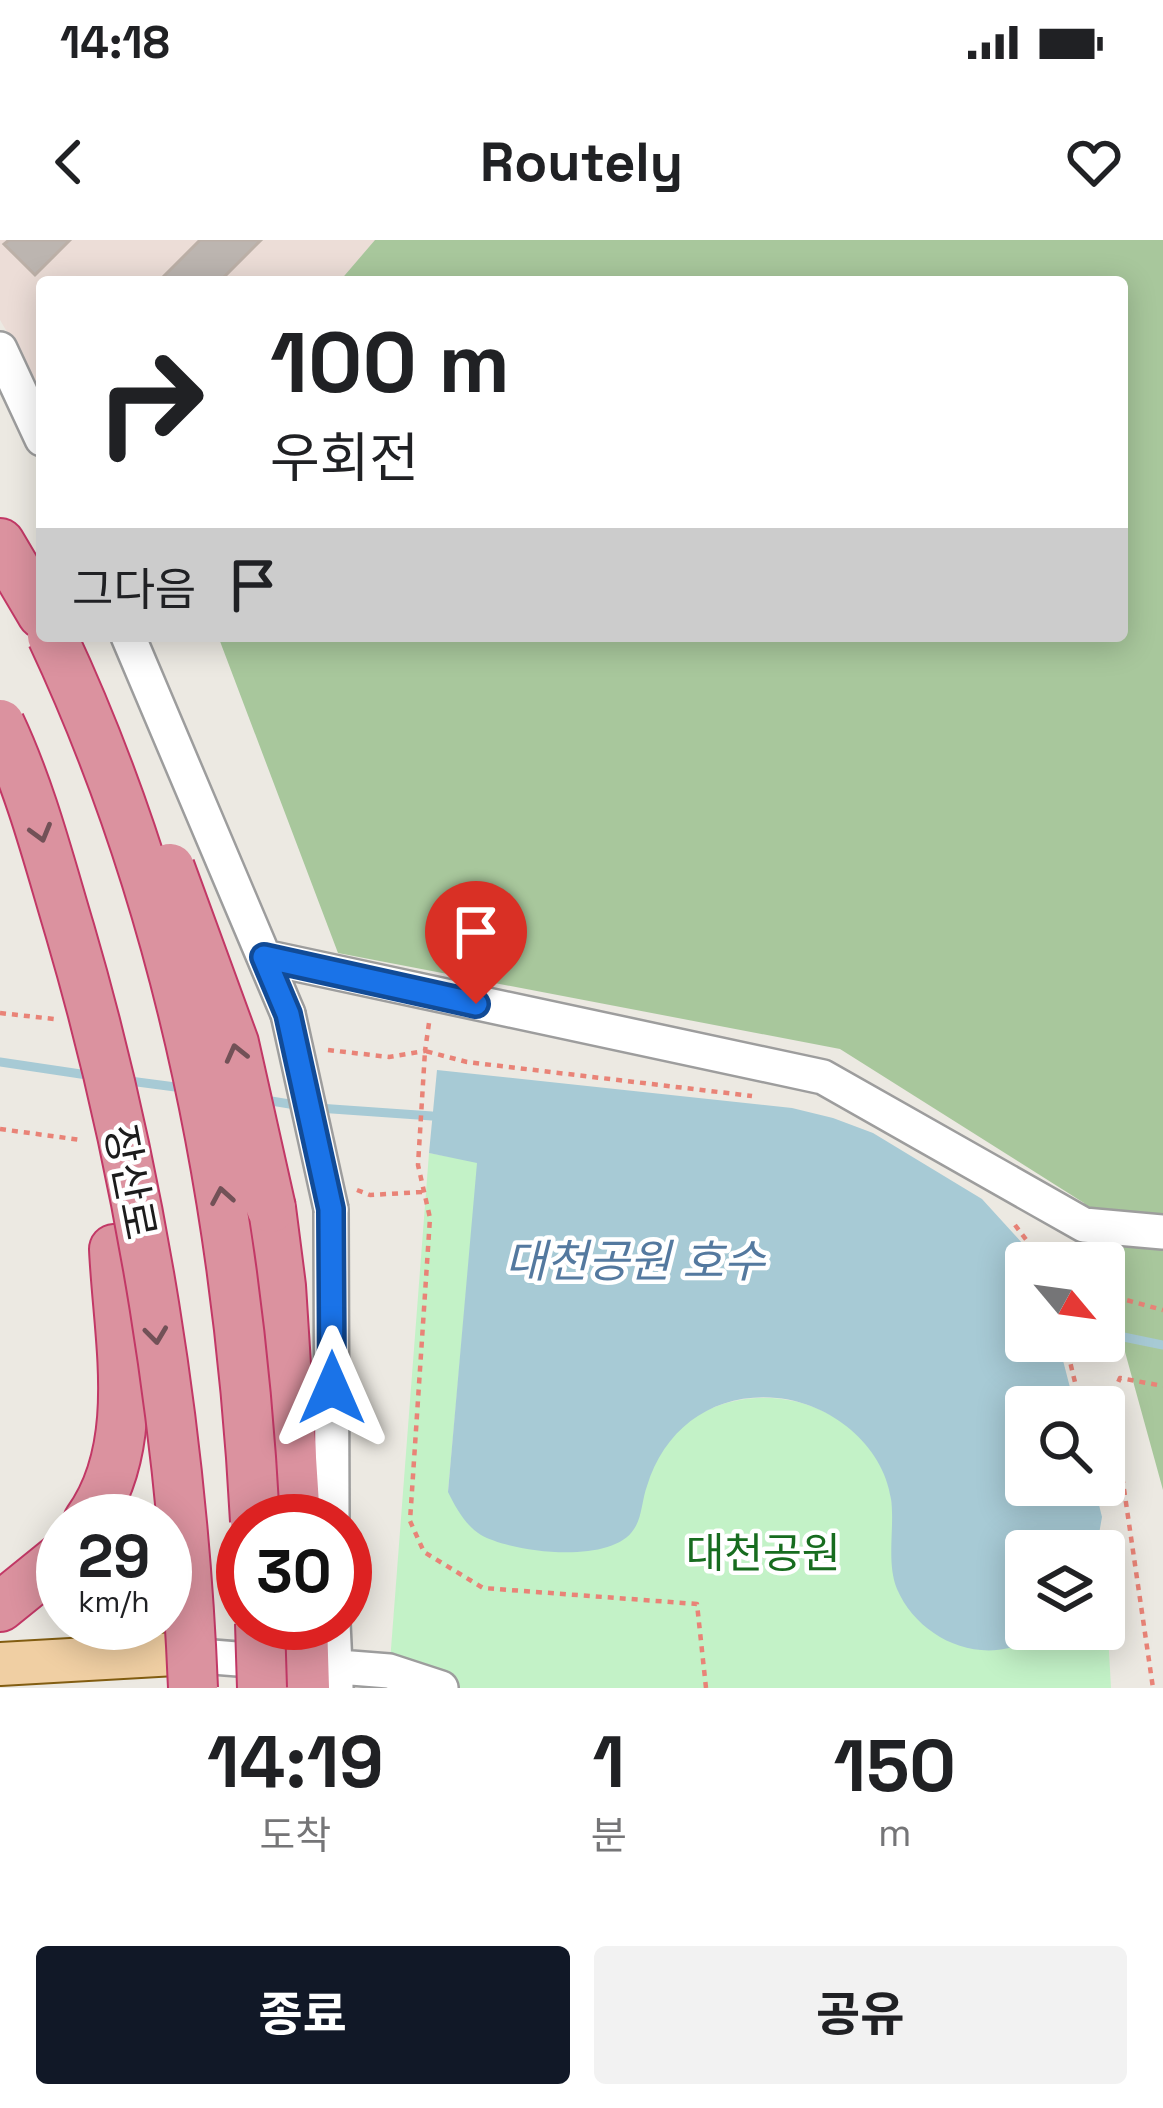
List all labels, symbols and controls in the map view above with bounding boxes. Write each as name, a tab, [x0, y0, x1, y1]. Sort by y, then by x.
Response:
text: 14:18	[60, 14, 170, 71]
text: Routely	[480, 128, 683, 197]
icon: back	[36, 129, 102, 195]
icon: heart	[1061, 129, 1127, 195]
text: 100 m	[270, 309, 510, 417]
icon: right	[72, 324, 228, 480]
text: 우회전	[270, 424, 419, 493]
icon: arrive	[220, 552, 286, 618]
text: 그다음	[72, 561, 196, 618]
one-way arrow	[27, 822, 52, 843]
pin	[425, 881, 527, 1004]
icon: arrive	[443, 899, 509, 965]
one-way arrow	[225, 1043, 250, 1064]
street label: 장산로	[93, 1120, 168, 1244]
one-way arrow	[210, 1186, 236, 1206]
water label: 대천공원 호수	[505, 1233, 767, 1290]
north arrow	[1005, 1242, 1125, 1362]
map controls	[1005, 1242, 1125, 1650]
one-way arrow	[142, 1325, 168, 1345]
position arrow	[269, 1325, 395, 1451]
button: search	[1005, 1386, 1125, 1506]
speed limit sign: 30	[216, 1494, 372, 1650]
text: 29	[78, 1518, 150, 1595]
park label: 대천공원	[686, 1527, 840, 1580]
button: layers	[1005, 1530, 1125, 1650]
text: km/h	[78, 1582, 150, 1621]
text: 14:19	[207, 1716, 384, 1808]
text: 1	[592, 1716, 625, 1808]
text: 150	[834, 1720, 956, 1812]
text: m	[878, 1808, 912, 1857]
text: 도착	[259, 1811, 331, 1860]
text: 분	[591, 1811, 627, 1860]
button: 종료	[36, 1946, 570, 2084]
button: 공유	[594, 1946, 1127, 2084]

